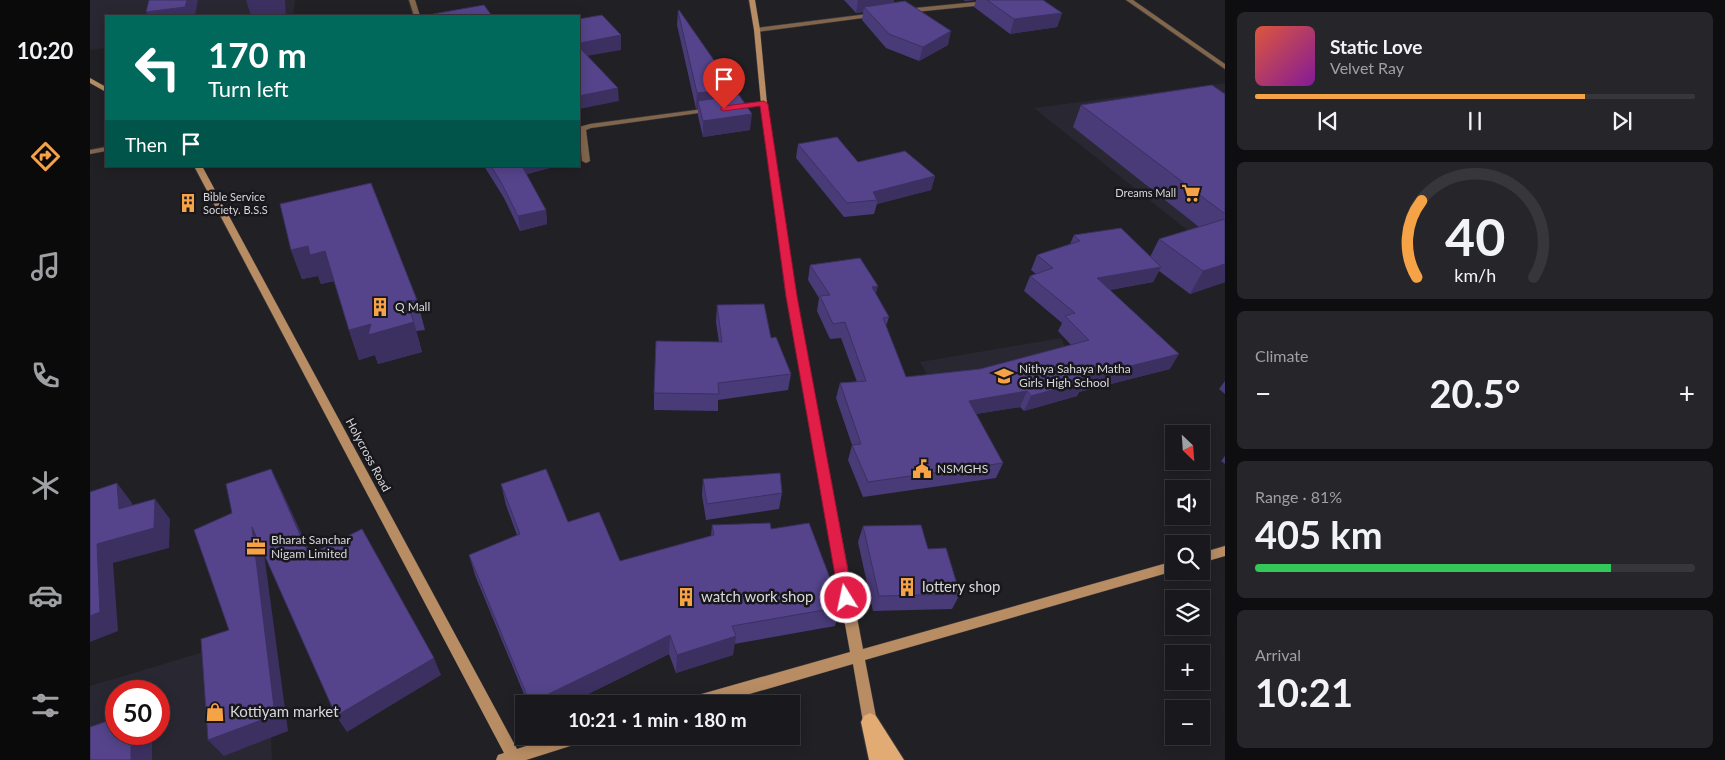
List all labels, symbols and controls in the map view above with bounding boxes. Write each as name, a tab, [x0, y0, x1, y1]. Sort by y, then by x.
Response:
text: 170 m	[208, 33, 307, 75]
icon: left	[125, 35, 190, 100]
text: Static Love	[1330, 35, 1422, 58]
text: 10:20	[17, 37, 73, 64]
pin	[703, 58, 745, 109]
text: Velvet Ray	[1330, 58, 1404, 77]
icon: arrive	[710, 65, 738, 93]
text: Turn left	[208, 75, 289, 102]
icon: previous	[1314, 107, 1342, 135]
icon: pause	[1461, 107, 1489, 135]
icon: next	[1608, 107, 1636, 135]
icon: arrive	[177, 130, 205, 158]
text: Then	[125, 133, 167, 156]
icon: directions	[28, 139, 63, 174]
supermarket icon: Dreams Mall	[1180, 182, 1202, 204]
place label: Dreams Mall	[1115, 186, 1176, 199]
place label: Bible Service Society. B.S.S	[203, 190, 268, 216]
building icon: Bible Service Society. B.S.S	[177, 192, 199, 214]
text: 40	[1445, 205, 1505, 267]
icon: music	[28, 249, 63, 284]
text: km/h	[1454, 264, 1496, 286]
building icon: Q Mall	[369, 296, 391, 318]
place label: Q Mall	[395, 299, 430, 314]
text: Climate	[1255, 346, 1308, 365]
icon: phone	[28, 358, 63, 393]
place label: Nithya Sahaya Matha Girls High School	[1019, 361, 1131, 390]
school or university icon: Nithya Sahaya Matha Girls High School	[993, 365, 1015, 387]
text: 20.5°	[1430, 370, 1520, 416]
text: −	[1255, 376, 1271, 410]
text: +	[1679, 376, 1695, 410]
street label: Holycross Road	[343, 415, 394, 494]
north arrow	[1165, 425, 1210, 470]
map controls	[1165, 425, 1210, 745]
public building icon: NSMGHS	[911, 458, 933, 480]
place label: NSMGHS	[937, 461, 988, 476]
icon: climate	[28, 468, 63, 503]
button: sound	[1165, 480, 1210, 525]
text: Range · 81%	[1255, 487, 1342, 506]
text: 405 km	[1255, 511, 1383, 557]
place label: Bharat Sanchar Nigam Limited	[271, 532, 351, 561]
button: search	[1165, 535, 1210, 580]
office icon: Bharat Sanchar Nigam Limited	[245, 536, 267, 558]
position arrow	[819, 571, 871, 623]
building icon: lottery shop	[896, 576, 918, 598]
place label: lottery shop	[922, 577, 1000, 595]
icon: car	[28, 578, 63, 613]
building icon: watch work shop	[675, 586, 697, 608]
place label: watch work shop	[701, 587, 813, 605]
button: layers	[1165, 590, 1210, 635]
button: +	[1165, 645, 1210, 690]
text: Arrival	[1255, 645, 1301, 664]
text: 10:21	[1255, 669, 1353, 715]
speed limit sign: 50	[105, 680, 170, 745]
icon: filters	[28, 688, 63, 723]
button: −	[1165, 700, 1210, 745]
shop icon: Kottiyam market	[204, 701, 226, 723]
place label: Kottiyam market	[230, 702, 339, 720]
text: 10:21 · 1 min · 180 m	[568, 708, 747, 731]

